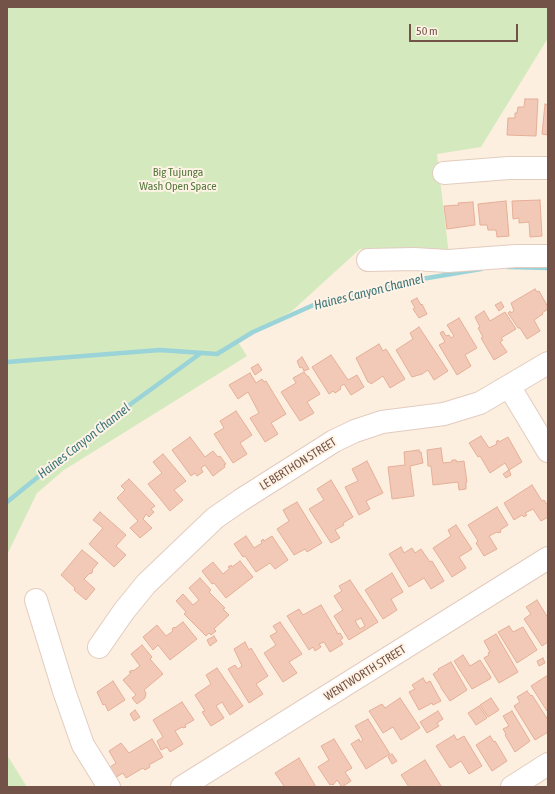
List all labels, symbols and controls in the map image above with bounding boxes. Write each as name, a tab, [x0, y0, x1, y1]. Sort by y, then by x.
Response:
scale bar	[411, 16, 520, 42]
text: 50 m	[416, 24, 438, 38]
park label: Big Tujunga Wash Open Space	[139, 165, 217, 193]
water label: Haines Canyon Channel	[312, 271, 426, 313]
water label: Haines Canyon Channel	[35, 400, 133, 482]
street label: LE BERTHON STREET	[257, 435, 339, 493]
street label: WENTWORTH STREET	[322, 642, 408, 704]

